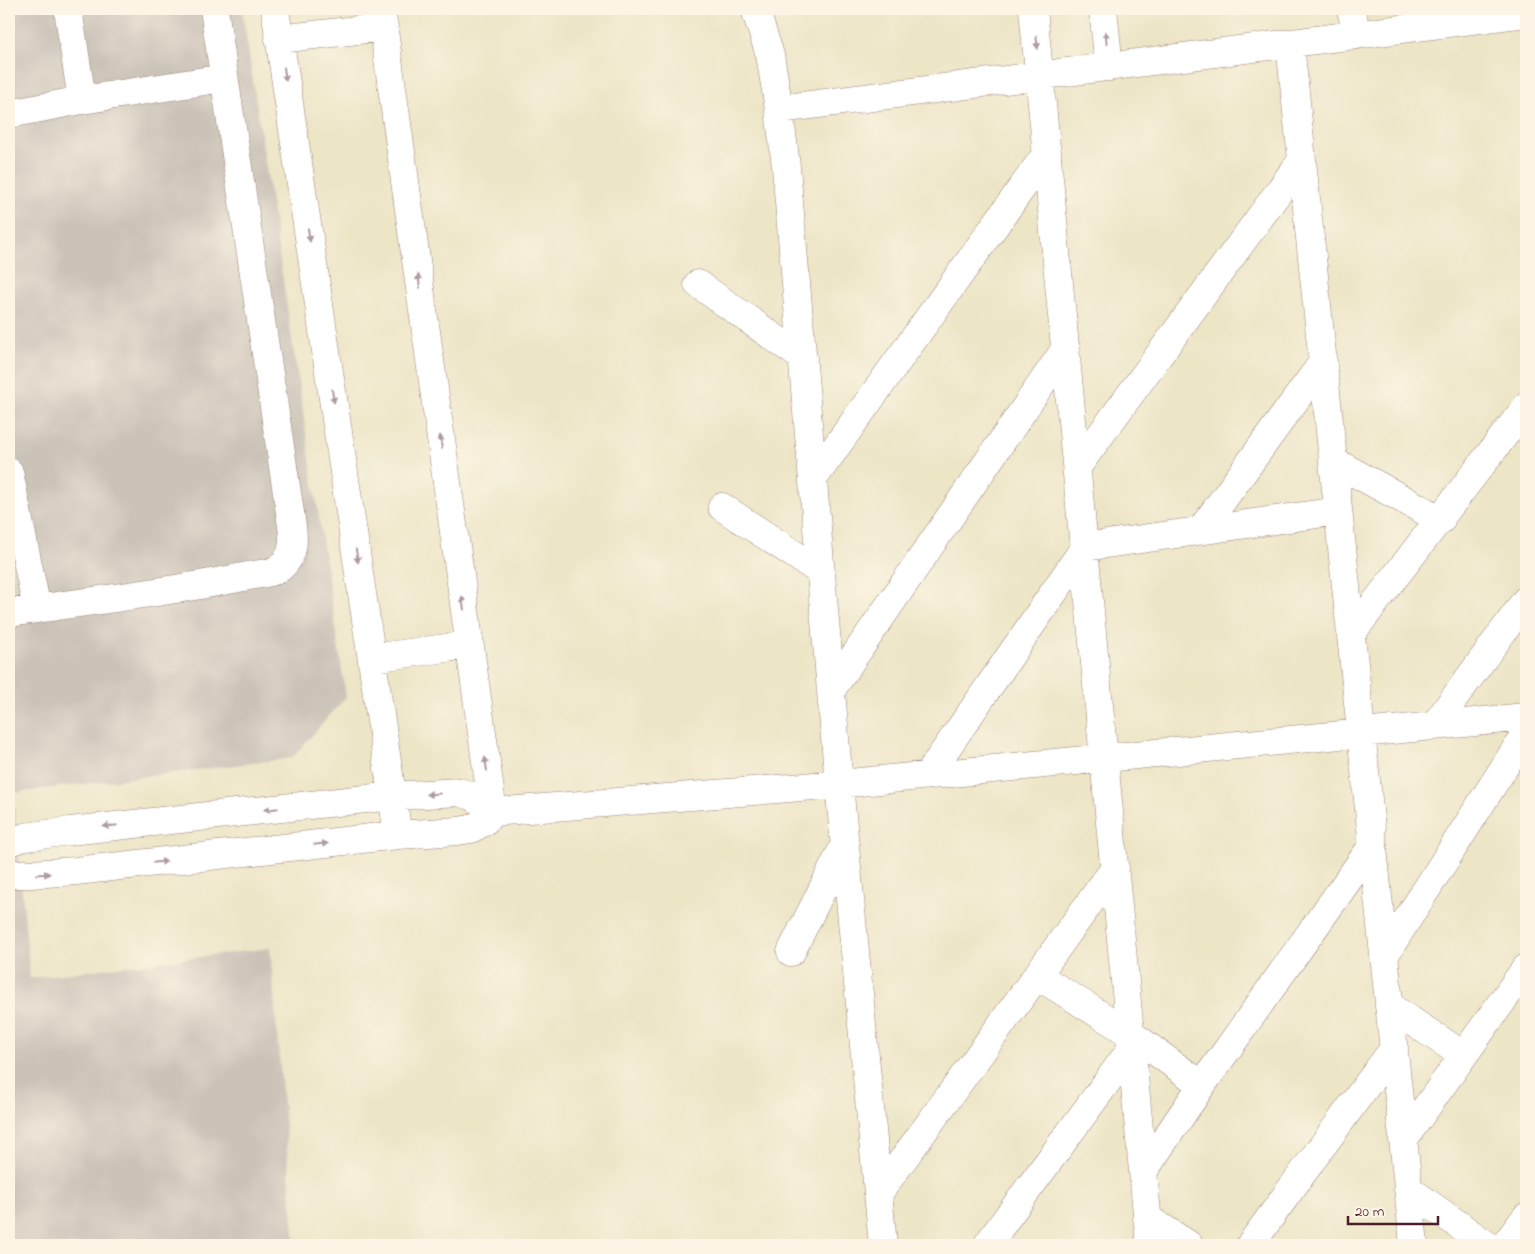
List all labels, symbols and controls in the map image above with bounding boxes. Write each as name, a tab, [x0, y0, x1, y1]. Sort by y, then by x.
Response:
one-way arrow	[1102, 29, 1110, 45]
one-way arrow	[1033, 34, 1041, 50]
one-way arrow	[281, 67, 289, 83]
one-way arrow	[305, 227, 313, 243]
one-way arrow	[414, 273, 422, 289]
one-way arrow	[329, 388, 337, 404]
one-way arrow	[436, 434, 444, 450]
one-way arrow	[353, 549, 361, 565]
one-way arrow	[459, 595, 467, 611]
one-way arrow	[482, 756, 490, 772]
one-way arrow	[425, 790, 441, 798]
one-way arrow	[263, 805, 279, 813]
one-way arrow	[101, 823, 117, 831]
one-way arrow	[313, 840, 329, 848]
one-way arrow	[152, 858, 168, 866]
one-way arrow	[35, 869, 51, 877]
scale bar	[1348, 1194, 1438, 1226]
text: 20 m	[1355, 1201, 1385, 1223]

